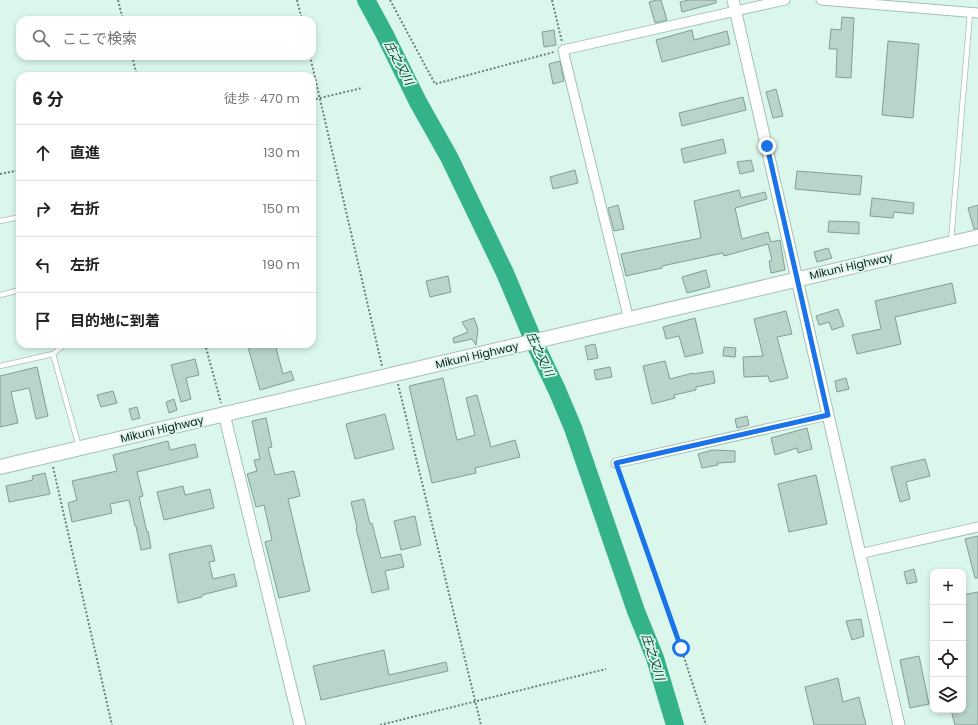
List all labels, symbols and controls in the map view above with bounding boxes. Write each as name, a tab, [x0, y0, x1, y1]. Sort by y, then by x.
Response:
search box	[16, 16, 316, 60]
icon: search	[30, 27, 52, 49]
text: ここで検索	[62, 28, 137, 49]
water label: 庄之又川	[381, 38, 419, 90]
text: 6 分	[32, 87, 63, 111]
text: 徒歩 · 470 m	[224, 89, 300, 108]
route end	[758, 137, 776, 155]
icon: ahead	[32, 142, 54, 164]
text: 直進	[70, 142, 100, 163]
text: 130 m	[263, 143, 300, 162]
icon: right	[32, 198, 54, 220]
text: 右折	[70, 198, 100, 219]
text: 150 m	[263, 199, 300, 218]
street label: Mikuni Highway	[808, 248, 895, 283]
icon: left	[32, 254, 54, 276]
text: 左折	[70, 254, 100, 275]
text: 190 m	[263, 255, 300, 274]
icon: arrive	[32, 310, 54, 332]
text: 目的地に到着	[70, 310, 160, 331]
water label: 庄之又川	[523, 328, 559, 381]
street label: Mikuni Highway	[434, 337, 521, 372]
street label: Mikuni Highway	[119, 411, 206, 446]
map controls	[930, 569, 966, 713]
button: +	[930, 569, 966, 605]
button: −	[930, 605, 966, 641]
water label: 庄之又川	[638, 631, 670, 684]
route start	[672, 639, 690, 657]
button: locate	[930, 641, 966, 677]
button: layers	[930, 677, 966, 713]

